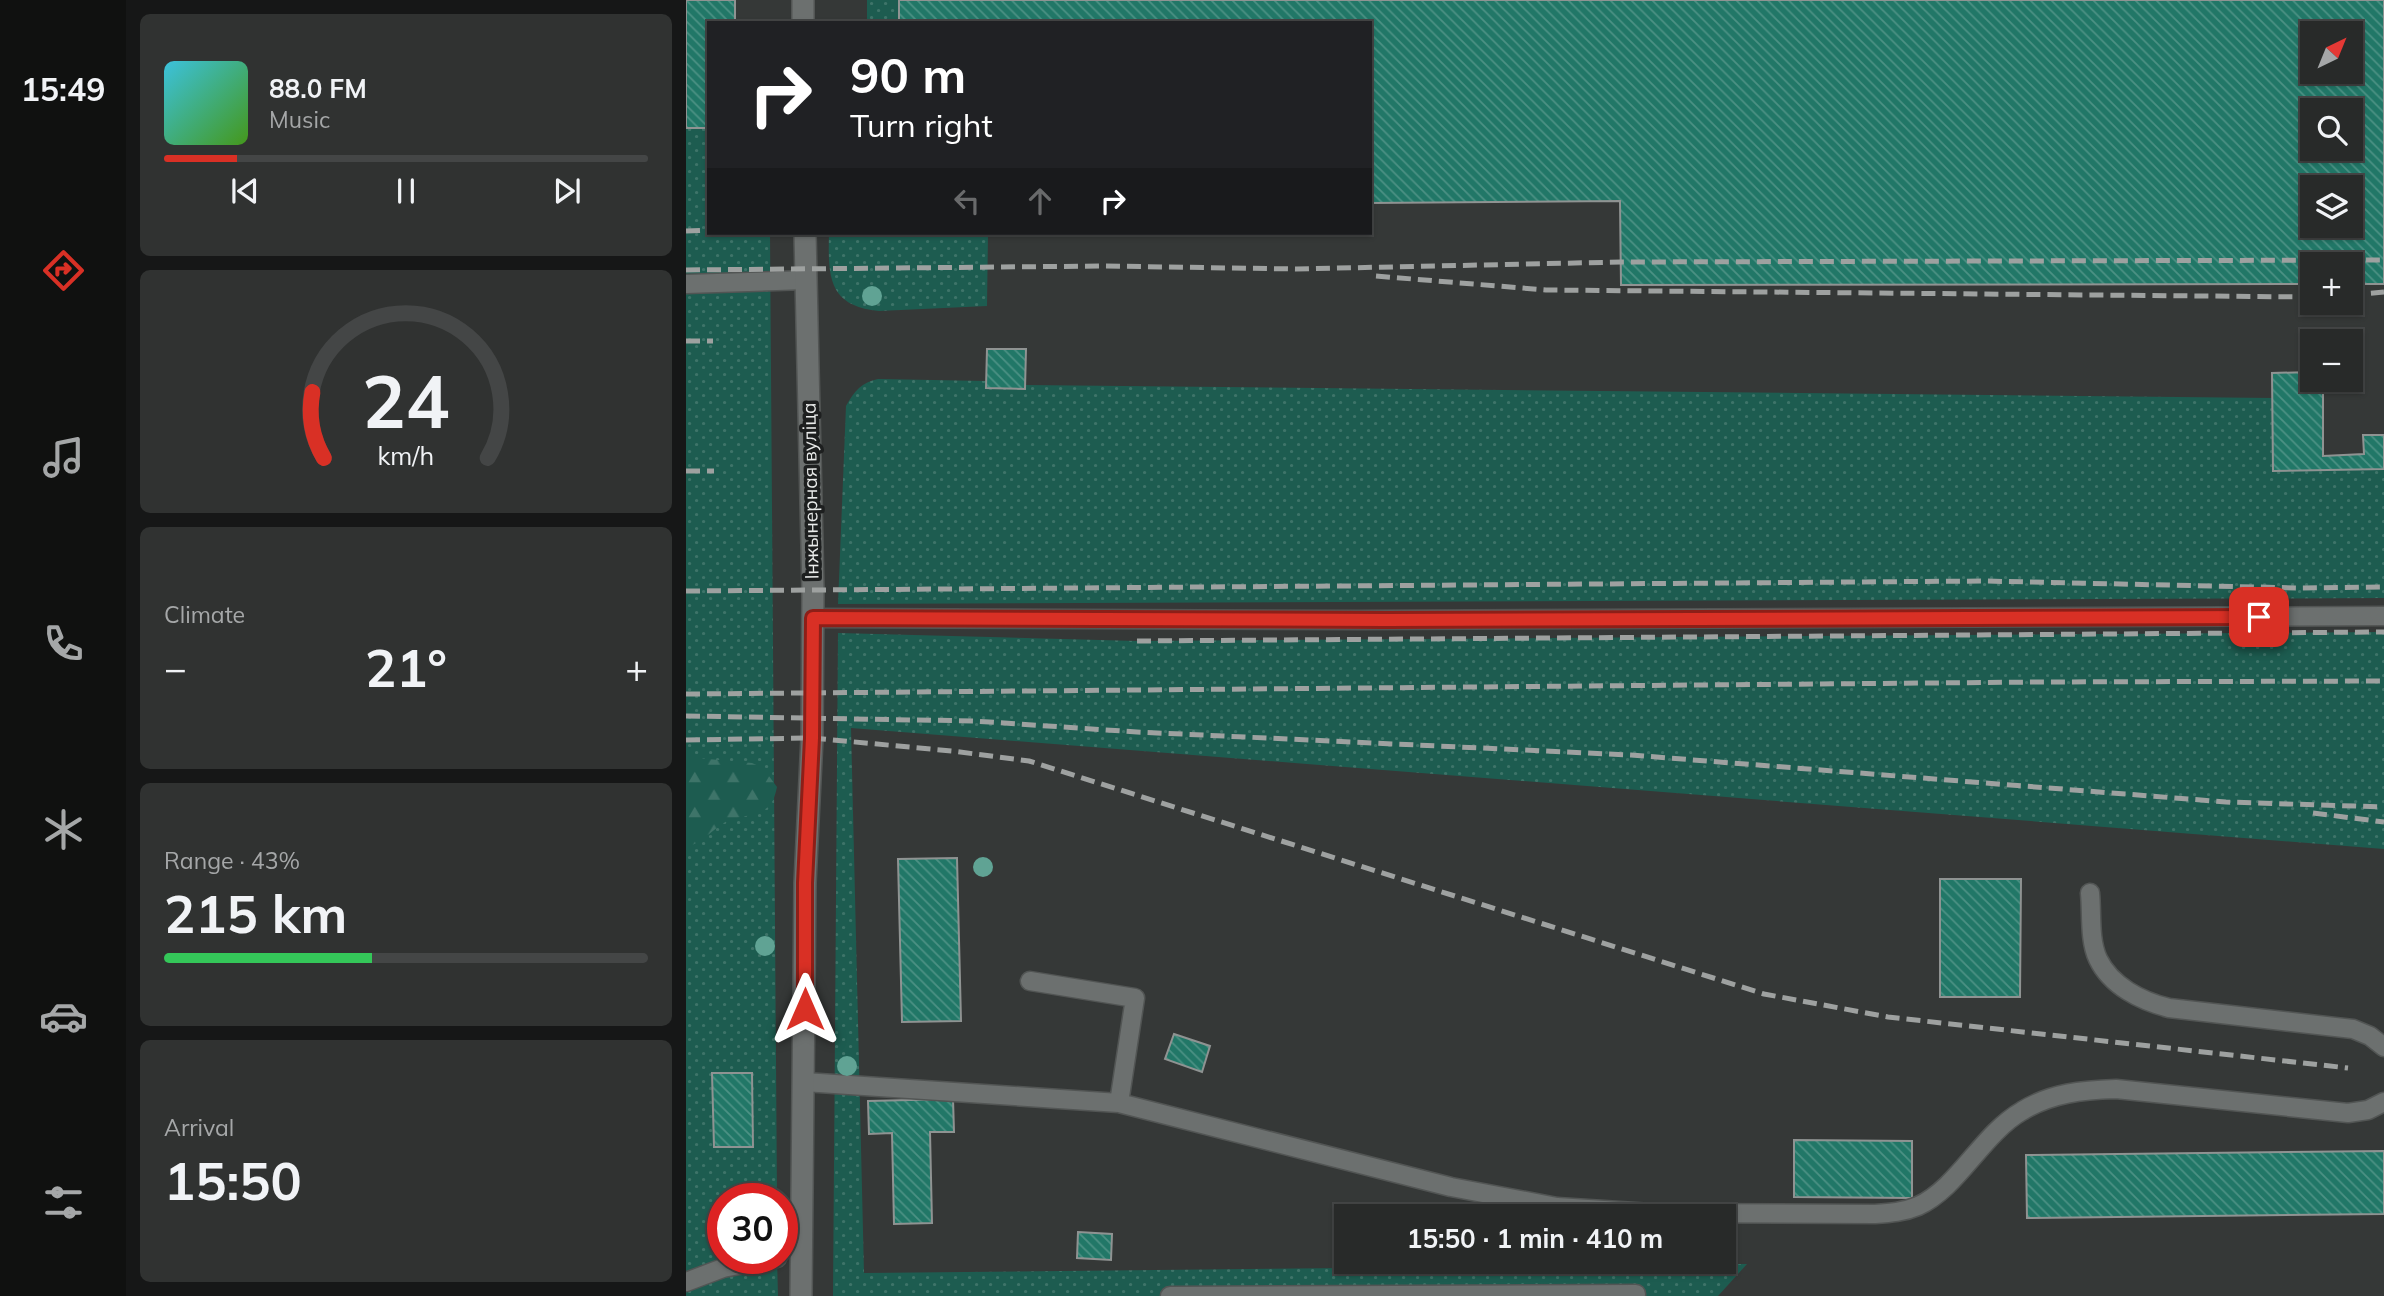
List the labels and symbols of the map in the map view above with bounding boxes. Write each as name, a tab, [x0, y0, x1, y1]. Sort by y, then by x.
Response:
north arrow	[2300, 21, 2362, 84]
street label: Інжынерная вуліца	[796, 402, 824, 580]
pin	[2229, 587, 2289, 647]
position arrow	[768, 972, 842, 1046]
speed limit sign: 30	[707, 1183, 798, 1274]

